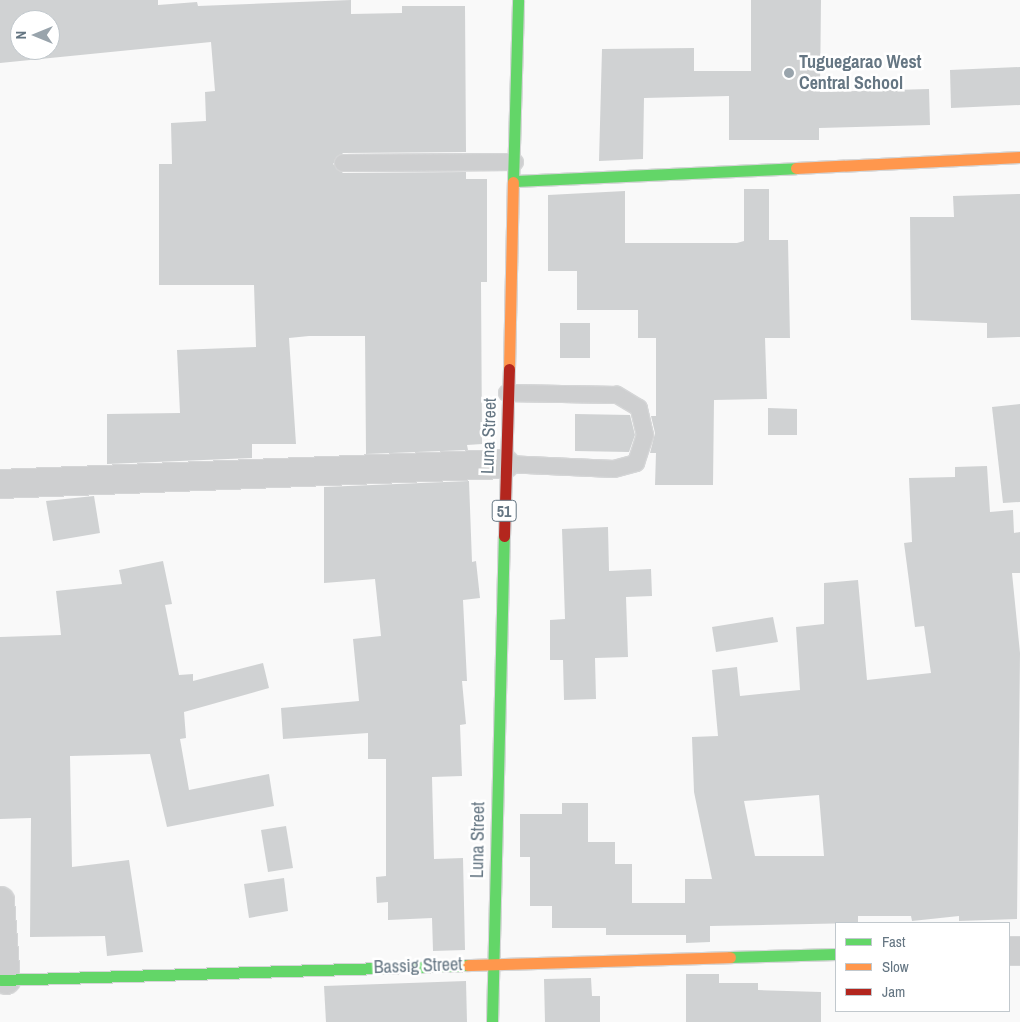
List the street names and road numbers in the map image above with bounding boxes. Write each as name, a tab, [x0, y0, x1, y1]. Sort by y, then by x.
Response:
street label: Luna Street	[477, 397, 501, 475]
road number: 51	[492, 498, 516, 524]
street label: Luna Street	[467, 802, 489, 878]
street label: Bassig Street	[373, 954, 463, 978]

